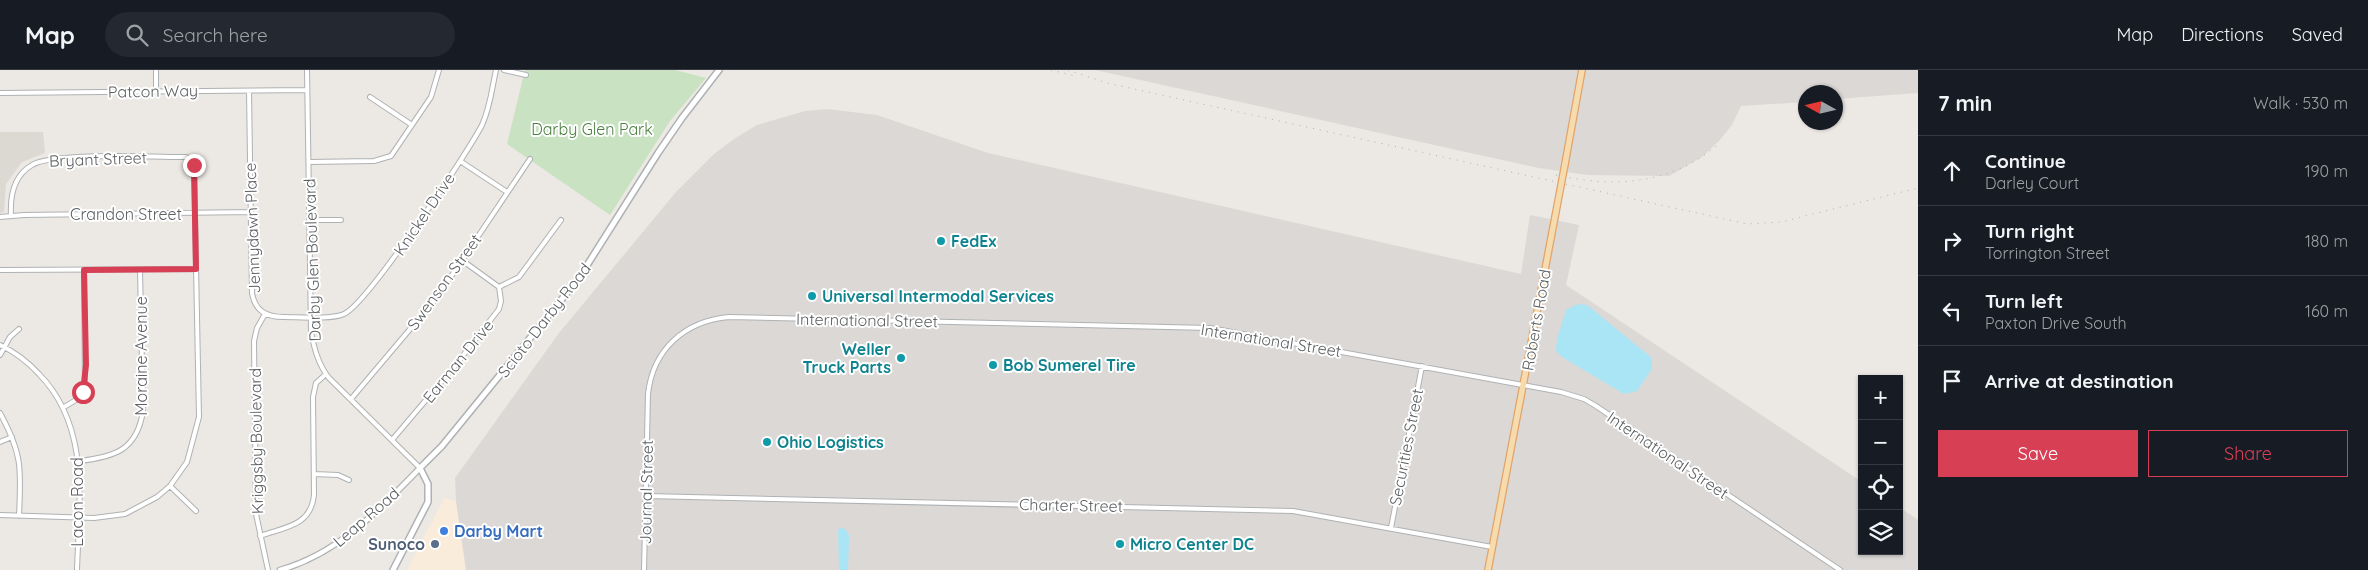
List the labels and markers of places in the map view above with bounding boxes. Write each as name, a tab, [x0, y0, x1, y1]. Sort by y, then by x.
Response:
place label: FedEx	[951, 231, 996, 251]
marker: FedEx	[935, 235, 947, 247]
place label: Universal Intermodal Services	[822, 286, 1054, 306]
marker: Universal Intermodal Services	[806, 290, 818, 302]
place label: Weller Truck Parts	[803, 339, 891, 377]
marker: Weller Truck Parts	[895, 352, 907, 364]
place label: Bob Sumerel Tire	[1003, 355, 1136, 375]
marker: Bob Sumerel Tire	[987, 359, 999, 371]
place label: Ohio Logistics	[777, 432, 884, 452]
marker: Ohio Logistics	[761, 436, 773, 448]
place label: Darby Mart	[454, 521, 543, 541]
marker: Darby Mart	[438, 525, 450, 537]
place label: Sunoco	[368, 534, 425, 554]
place label: Micro Center DC	[1130, 534, 1254, 554]
marker: Sunoco	[429, 538, 441, 550]
marker: Micro Center DC	[1114, 538, 1126, 550]

